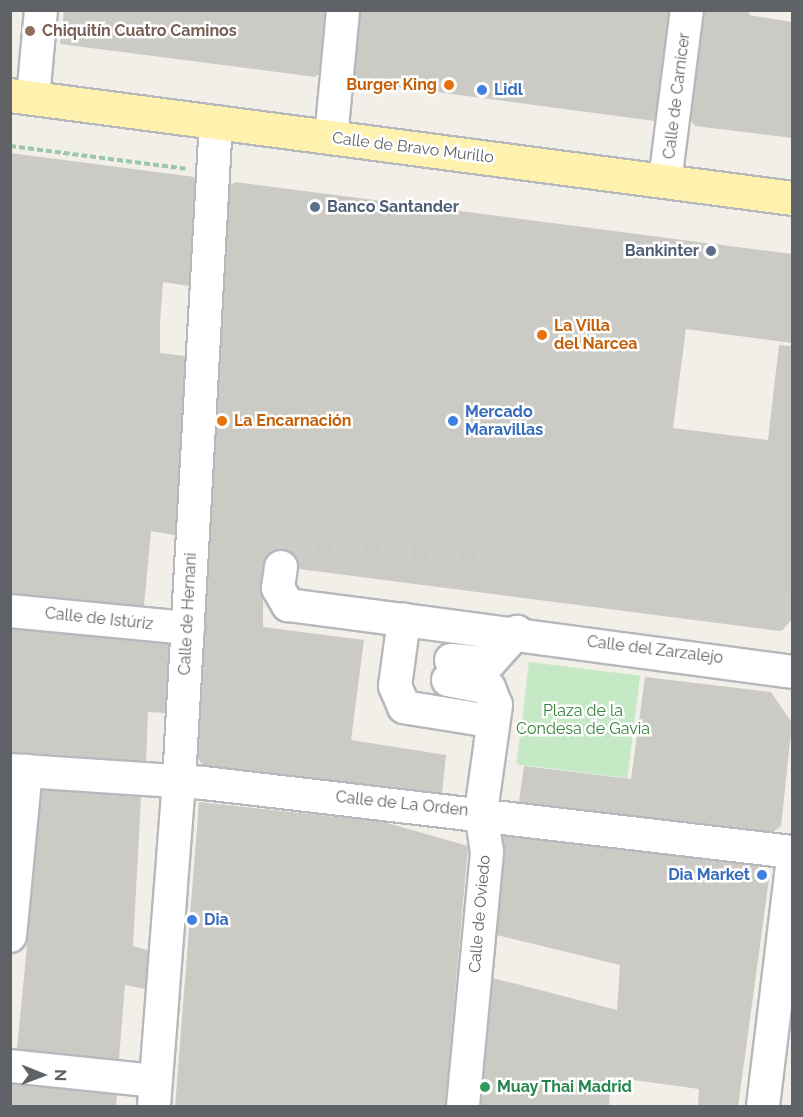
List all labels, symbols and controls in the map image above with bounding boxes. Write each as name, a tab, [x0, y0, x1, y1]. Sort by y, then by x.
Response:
place label: Chiquitín Cuatro Caminos	[42, 21, 237, 41]
marker: Chiquitín Cuatro Caminos	[23, 24, 37, 38]
street label: Calle de Carnicer	[660, 32, 694, 160]
place label: Burger King	[346, 75, 437, 95]
marker: Burger King	[442, 78, 456, 92]
place label: Lidl	[494, 80, 523, 100]
marker: Lidl	[475, 83, 489, 97]
street label: Calle de Bravo Murillo	[331, 129, 495, 167]
place label: Banco Santander	[327, 197, 459, 217]
marker: Banco Santander	[308, 200, 322, 214]
place label: Bankinter	[625, 241, 699, 261]
marker: Bankinter	[704, 244, 718, 258]
place label: La Villa del Narcea	[554, 316, 638, 354]
marker: La Villa del Narcea	[535, 328, 549, 342]
place label: Mercado Maravillas	[465, 402, 543, 440]
place label: La Encarnación	[234, 411, 351, 431]
marker: La Encarnación	[215, 414, 229, 428]
marker: Mercado Maravillas	[446, 414, 460, 428]
street label: Calle de Hernani	[175, 552, 201, 676]
street label: Calle de Istúriz	[44, 604, 154, 634]
street label: Calle del Zarzalejo	[586, 632, 724, 668]
park label: Plaza de la Condesa de Gavia	[516, 701, 650, 739]
street label: Calle de La Orden	[335, 787, 469, 821]
street label: Calle de Oviedo	[465, 854, 495, 974]
place label: Dia Market	[668, 865, 750, 885]
marker: Dia Market	[755, 868, 769, 882]
place label: Dia	[204, 910, 229, 930]
marker: Dia	[185, 913, 199, 927]
north arrow	[12, 1045, 72, 1105]
text: N	[51, 1069, 70, 1082]
place label: Muay Thai Madrid	[497, 1077, 633, 1097]
marker: Muay Thai Madrid	[478, 1080, 492, 1094]

